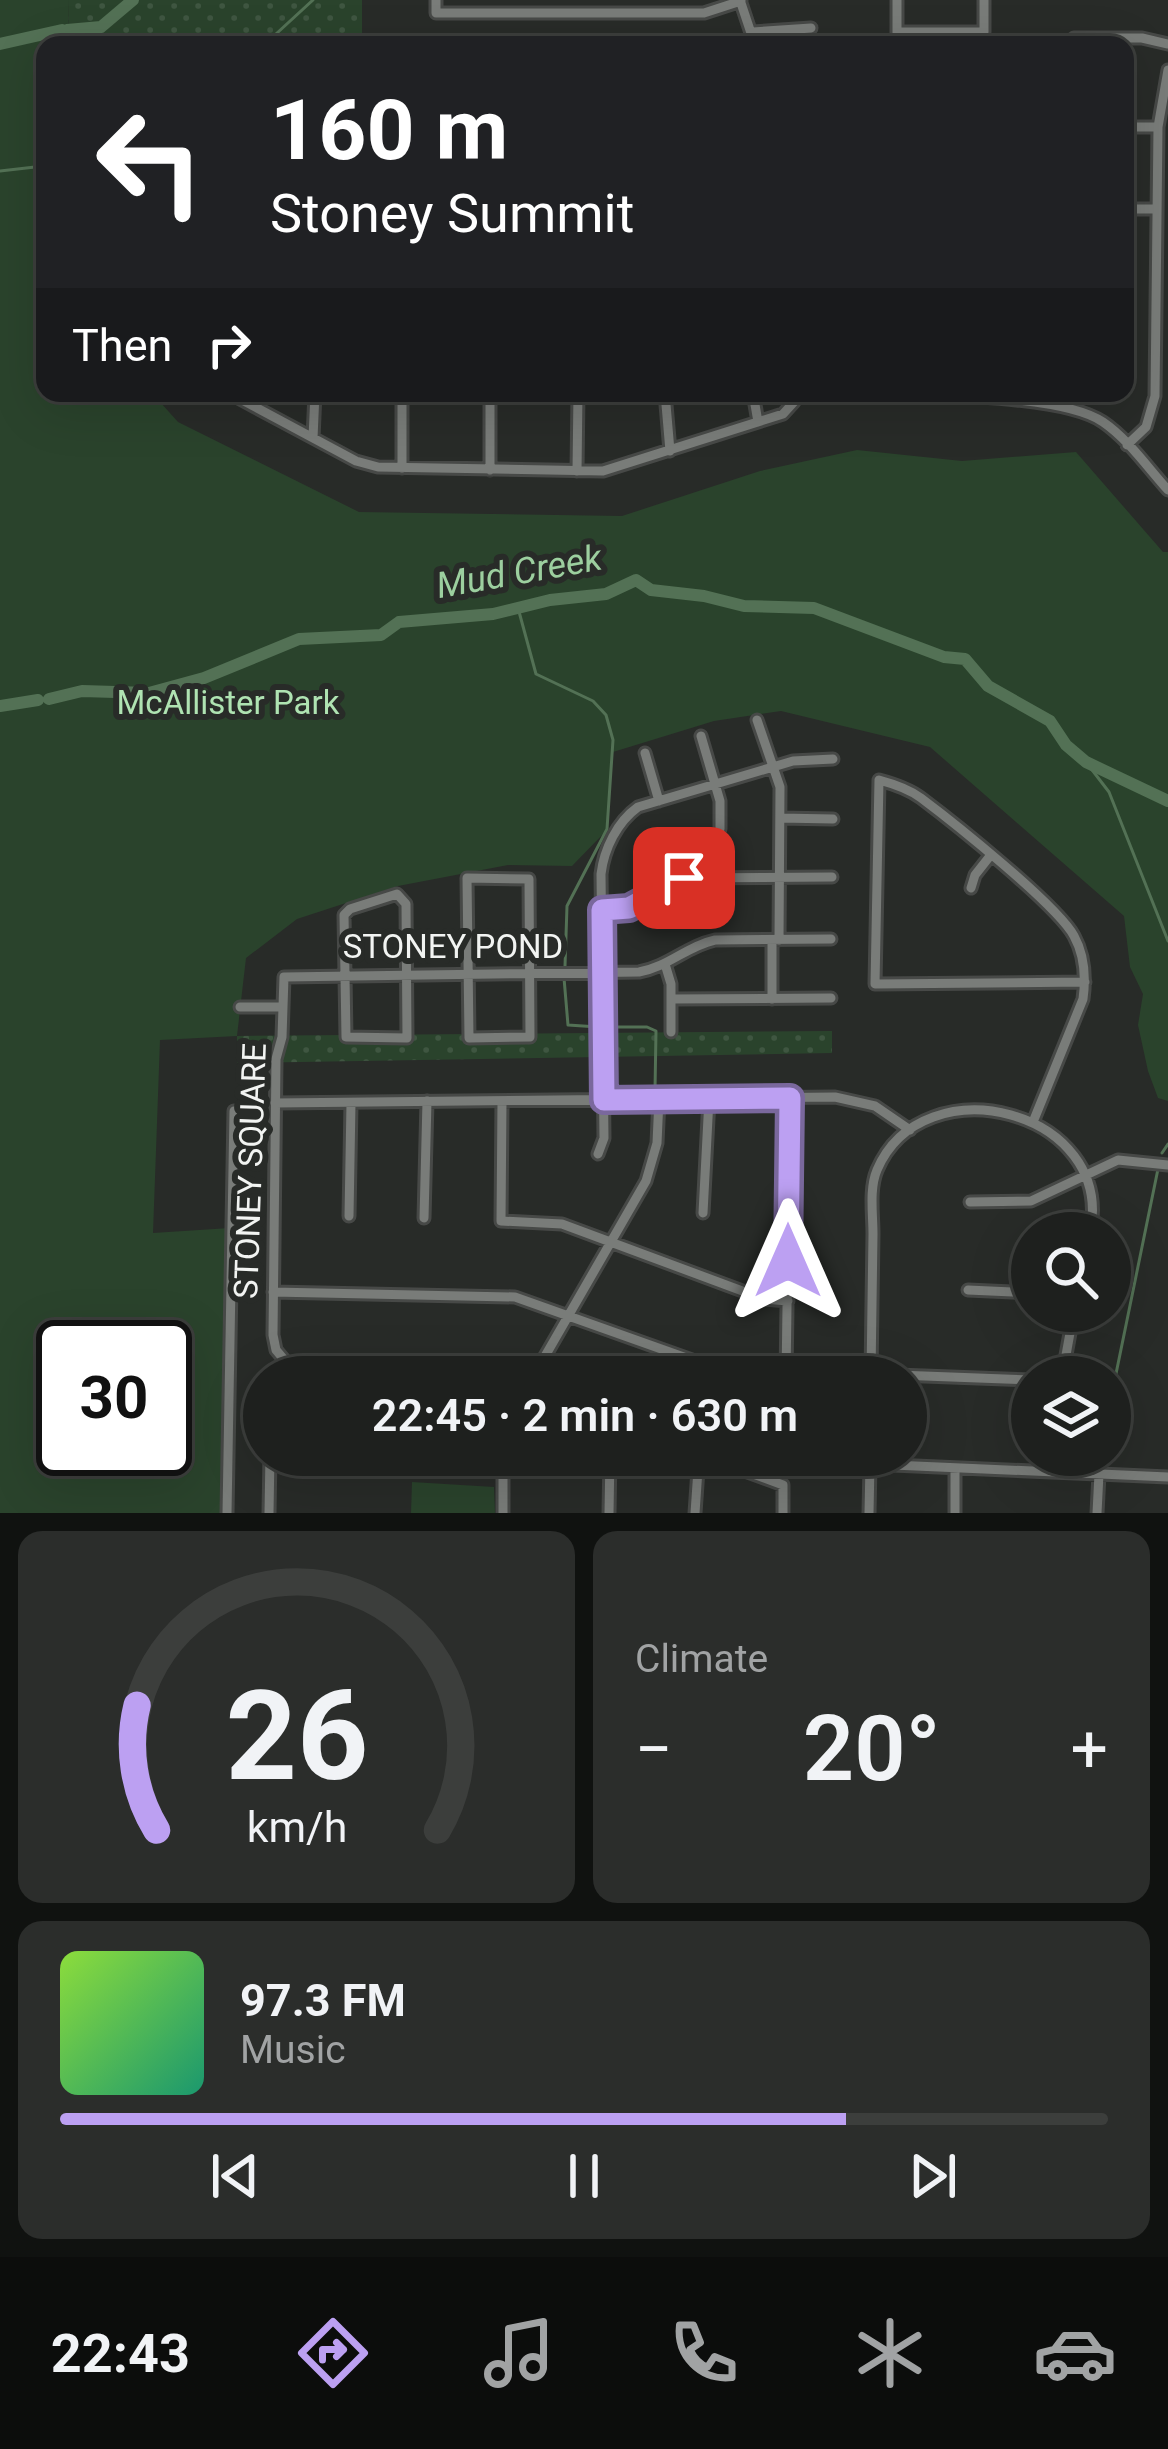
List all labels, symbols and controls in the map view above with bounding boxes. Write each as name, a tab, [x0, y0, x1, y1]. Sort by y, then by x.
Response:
text: 160 m	[270, 81, 508, 180]
icon: left	[72, 84, 228, 240]
text: Stoney Summit	[270, 182, 634, 245]
icon: right	[196, 312, 262, 378]
text: Then	[72, 319, 172, 372]
water label: Mud Creek	[433, 537, 606, 607]
park label: McAllister Park	[117, 683, 340, 722]
pin	[633, 827, 735, 929]
icon: arrive	[651, 845, 717, 911]
street label: STONEY POND	[343, 927, 563, 966]
street label: STONEY SQUARE	[226, 1042, 274, 1300]
position arrow	[725, 1198, 851, 1324]
map controls	[1011, 1212, 1131, 1476]
button: search	[1011, 1212, 1131, 1332]
speed limit sign: 30	[36, 1320, 192, 1476]
button: layers	[1011, 1356, 1131, 1476]
text: 22:45 · 2 min · 630 m	[372, 1389, 798, 1442]
text: Climate	[635, 1636, 768, 1682]
text: 26	[225, 1663, 368, 1809]
text: 20°	[803, 1697, 940, 1802]
text: −	[635, 1711, 673, 1788]
text: +	[1071, 1711, 1108, 1788]
text: km/h	[246, 1802, 347, 1852]
text: 97.3 FM	[240, 1974, 406, 2027]
text: Music	[240, 2027, 346, 2073]
icon: previous	[202, 2143, 268, 2209]
icon: pause	[551, 2143, 617, 2209]
icon: next	[900, 2143, 966, 2209]
icon: directions	[291, 2311, 375, 2395]
icon: music	[477, 2311, 561, 2395]
icon: phone	[662, 2311, 746, 2395]
icon: climate	[848, 2311, 932, 2395]
icon: car	[1033, 2311, 1117, 2395]
text: 22:43	[51, 2322, 190, 2385]

